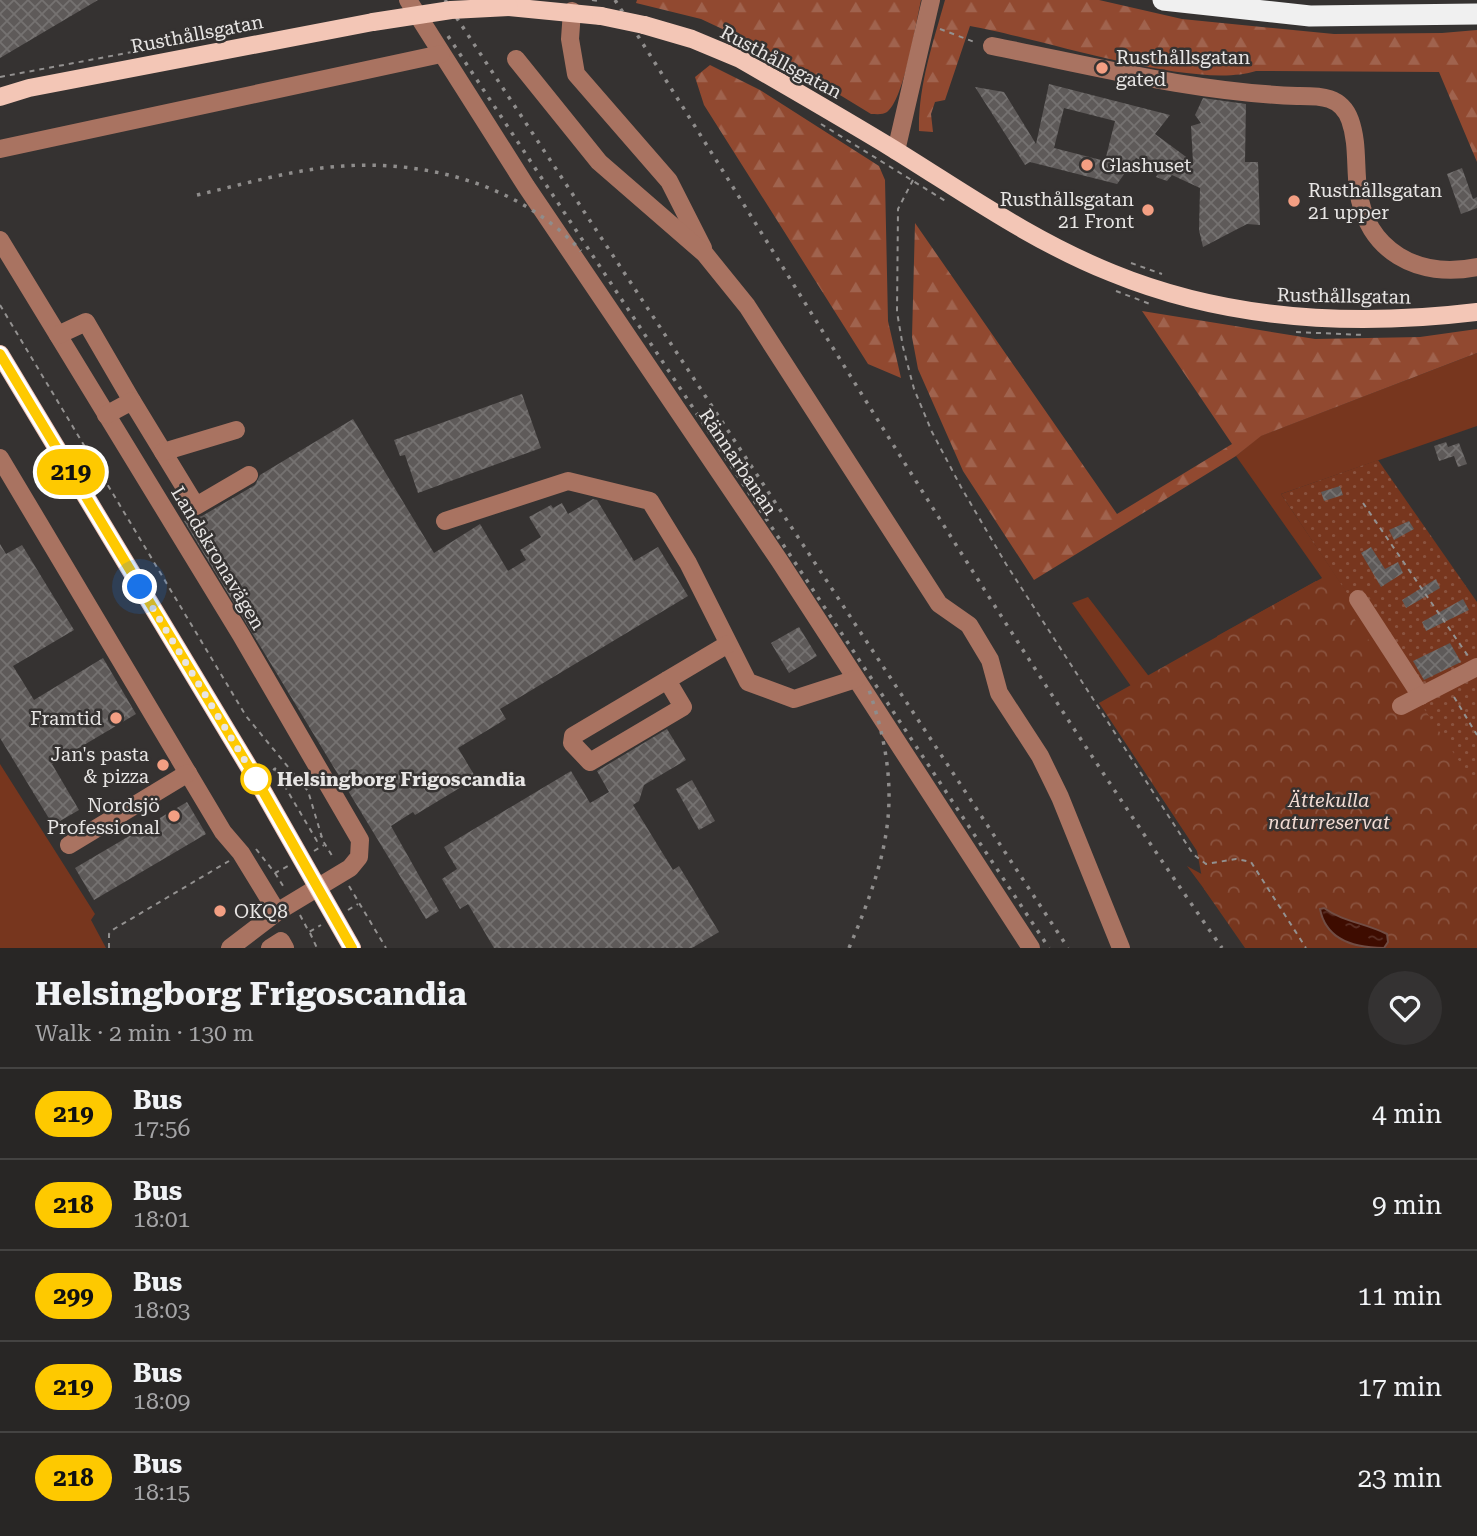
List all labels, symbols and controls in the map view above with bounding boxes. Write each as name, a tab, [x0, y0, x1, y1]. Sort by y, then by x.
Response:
street label: Rusthållsgatan	[129, 10, 265, 58]
street label: Rusthållsgatan	[716, 20, 846, 104]
place label: Rusthållsgatan gated	[1116, 46, 1250, 91]
marker: Rusthållsgatan gated	[1094, 60, 1110, 76]
place label: Glashuset	[1101, 154, 1191, 177]
marker: Glashuset	[1079, 157, 1095, 173]
place label: Rusthållsgatan 21 upper	[1308, 179, 1442, 224]
place label: Rusthållsgatan 21 Front	[1000, 188, 1134, 233]
marker: Rusthållsgatan 21 upper	[1286, 193, 1302, 209]
marker: Rusthållsgatan 21 Front	[1140, 202, 1156, 218]
street label: Rusthållsgatan	[1277, 283, 1411, 309]
street label: Rännarbanan	[694, 405, 782, 519]
line badge: 219	[31, 449, 111, 495]
text: 219	[51, 458, 91, 486]
street label: Landskronavägen	[166, 482, 270, 634]
your location	[122, 569, 157, 604]
place label: Framtid	[30, 707, 102, 730]
marker: Framtid	[108, 710, 124, 726]
place label: Jan's pasta & pizza	[51, 743, 150, 788]
marker: Jan's pasta & pizza	[155, 757, 171, 773]
marker: Helsingborg Frigoscandia	[241, 764, 271, 794]
place label: Helsingborg Frigoscandia	[277, 768, 526, 791]
park label: Ättekulla naturreservat	[1268, 789, 1390, 834]
place label: Nordsjö Professional	[47, 794, 160, 839]
marker: Nordsjö Professional	[166, 808, 182, 824]
place label: OKQ8	[234, 900, 288, 923]
marker: OKQ8	[212, 903, 228, 919]
button: heart	[1368, 971, 1442, 1045]
text: Helsingborg Frigoscandia	[35, 974, 467, 1013]
text: Walk · 2 min · 130 m	[35, 1020, 254, 1047]
text: Bus	[133, 1085, 182, 1115]
text: 4 min	[1372, 1099, 1442, 1129]
text: 219	[53, 1100, 94, 1128]
text: 17:56	[133, 1115, 190, 1142]
text: Bus	[133, 1176, 182, 1206]
text: 9 min	[1372, 1190, 1442, 1220]
text: 218	[53, 1191, 94, 1219]
text: 18:01	[133, 1206, 190, 1233]
text: Bus	[133, 1267, 182, 1297]
text: 11 min	[1358, 1281, 1442, 1311]
text: 299	[53, 1282, 94, 1310]
text: 18:03	[133, 1297, 190, 1324]
text: Bus	[133, 1358, 182, 1388]
text: 17 min	[1358, 1372, 1442, 1402]
text: 219	[53, 1373, 94, 1401]
text: 18:09	[133, 1388, 190, 1415]
text: Bus	[133, 1449, 182, 1479]
text: 23 min	[1358, 1463, 1442, 1493]
text: 218	[53, 1464, 94, 1492]
text: 18:15	[133, 1479, 190, 1506]

